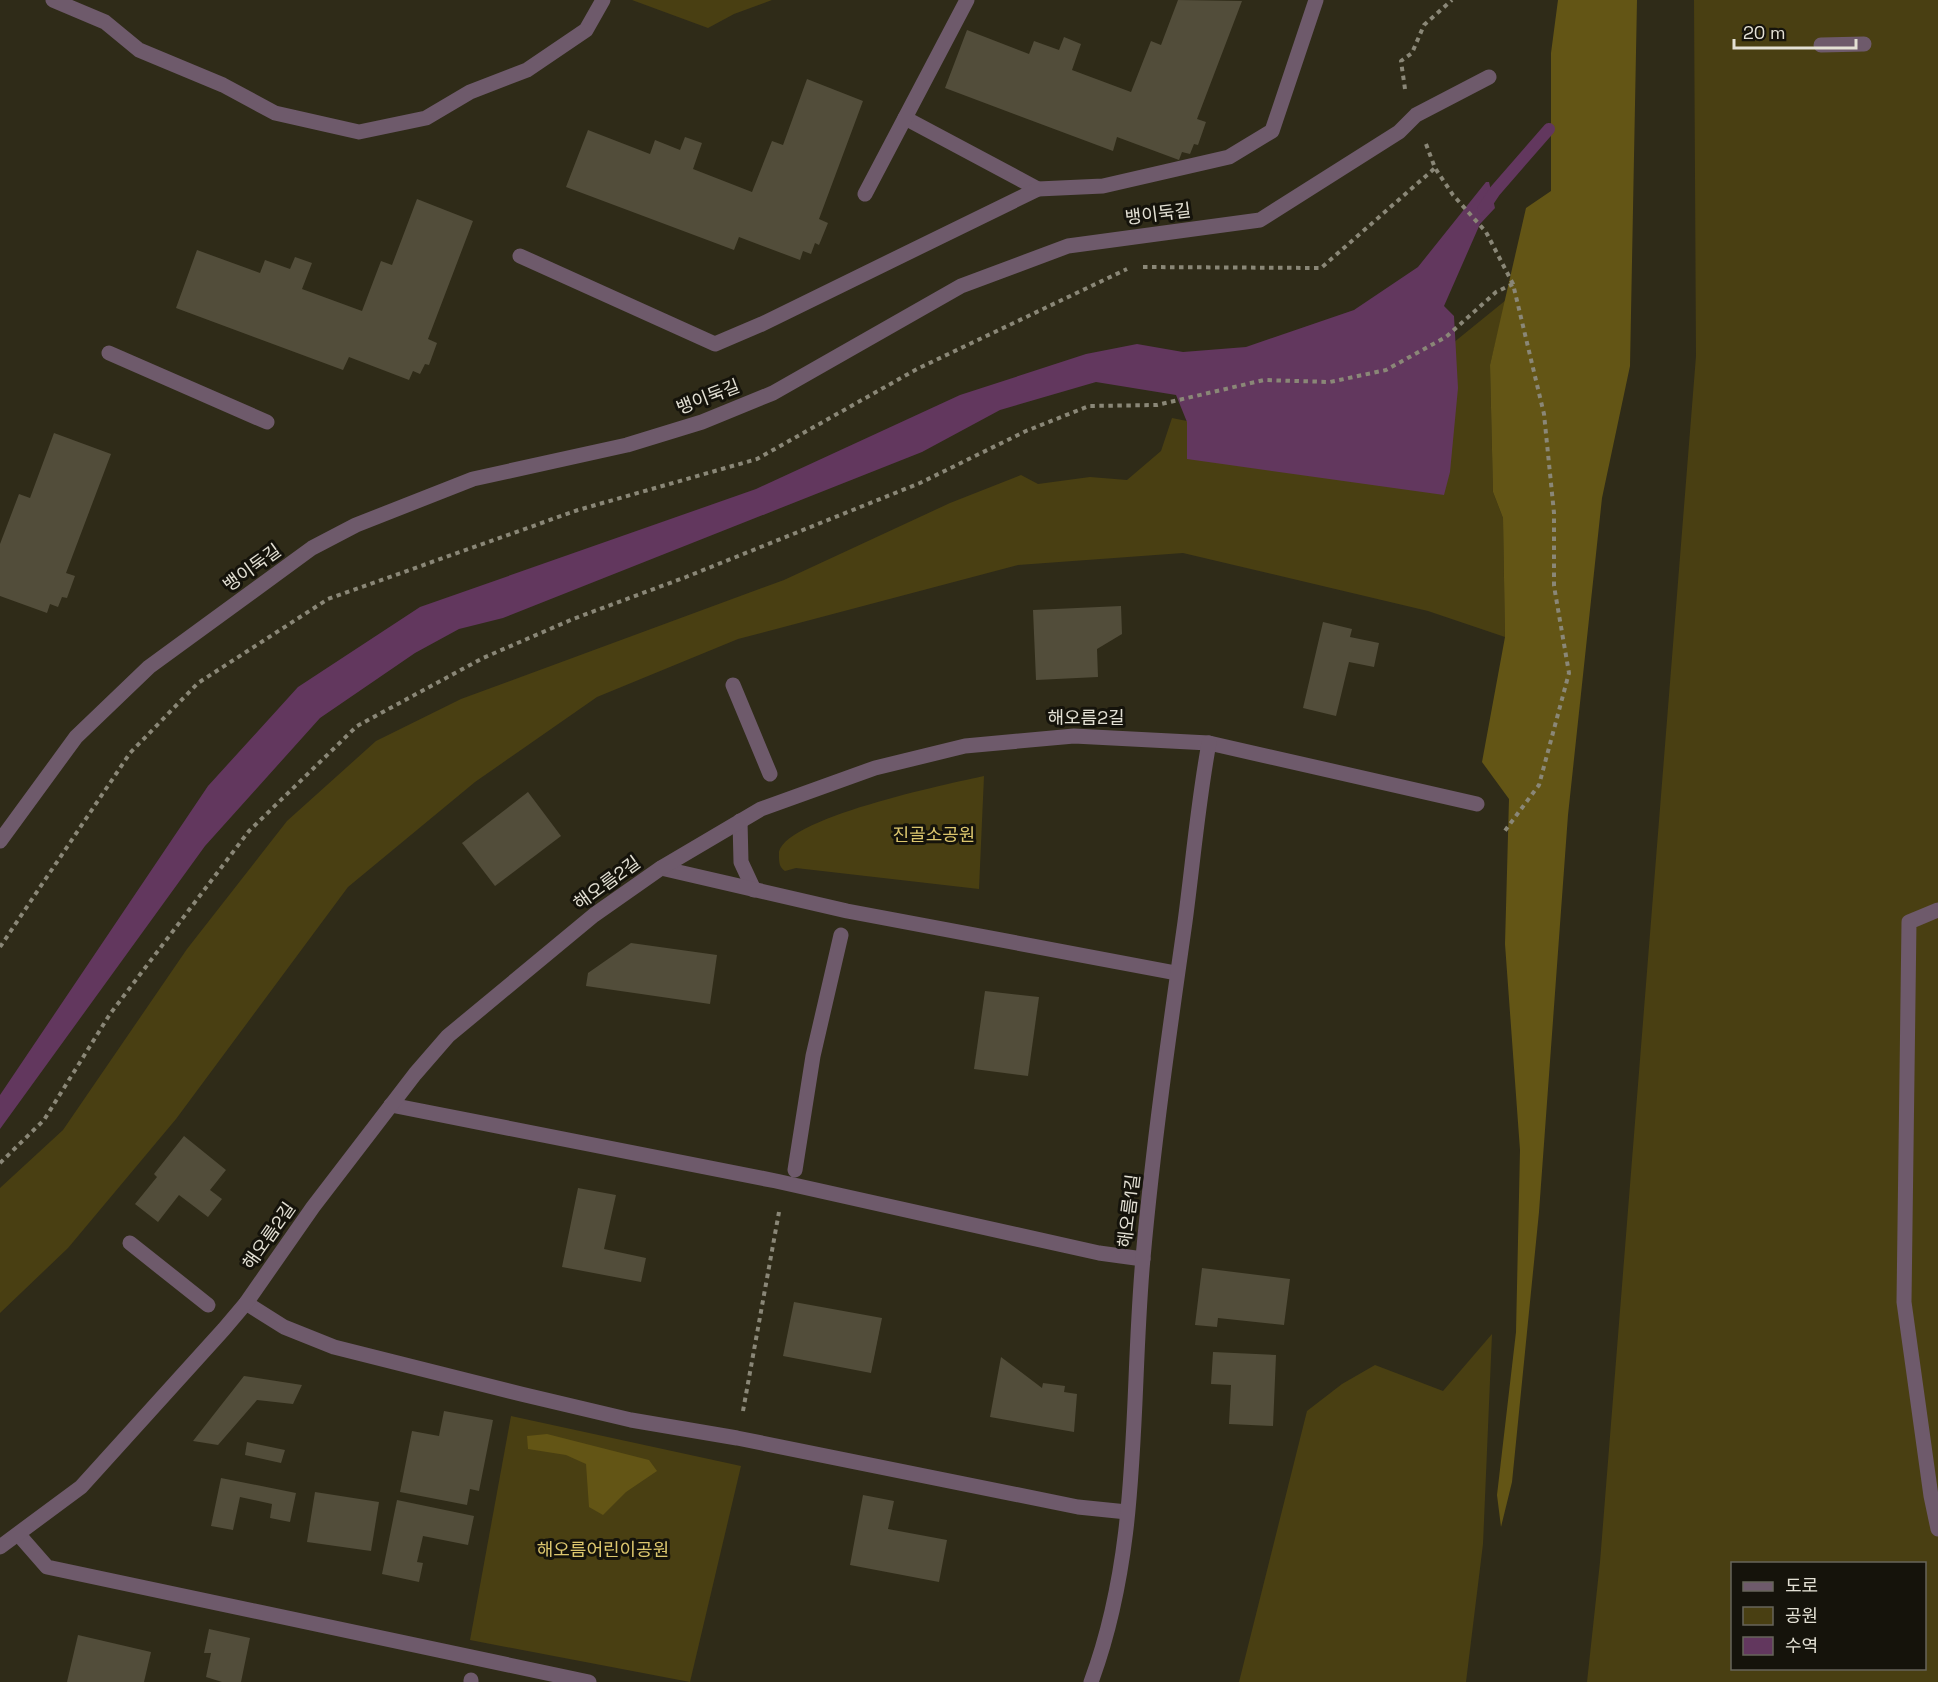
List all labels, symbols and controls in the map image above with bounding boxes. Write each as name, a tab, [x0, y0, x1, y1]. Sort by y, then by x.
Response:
scale bar	[1734, 12, 1856, 50]
text: 20 m	[1743, 21, 1786, 44]
street label: 뱅이둑길	[1124, 198, 1192, 229]
street label: 뱅이둑길	[673, 374, 743, 419]
street label: 뱅이둑길	[218, 539, 285, 596]
street label: 해오름2길	[1047, 706, 1125, 729]
park label: 진골소공원	[893, 823, 975, 846]
street label: 해오름2길	[569, 851, 645, 915]
street label: 해오름1길	[1113, 1173, 1144, 1249]
street label: 해오름2길	[237, 1198, 300, 1274]
park label: 해오름어린이공원	[537, 1538, 669, 1561]
legend	[1731, 1562, 1926, 1670]
text: 도로	[1785, 1574, 1818, 1597]
text: 공원	[1785, 1604, 1818, 1627]
text: 수역	[1785, 1634, 1818, 1657]

